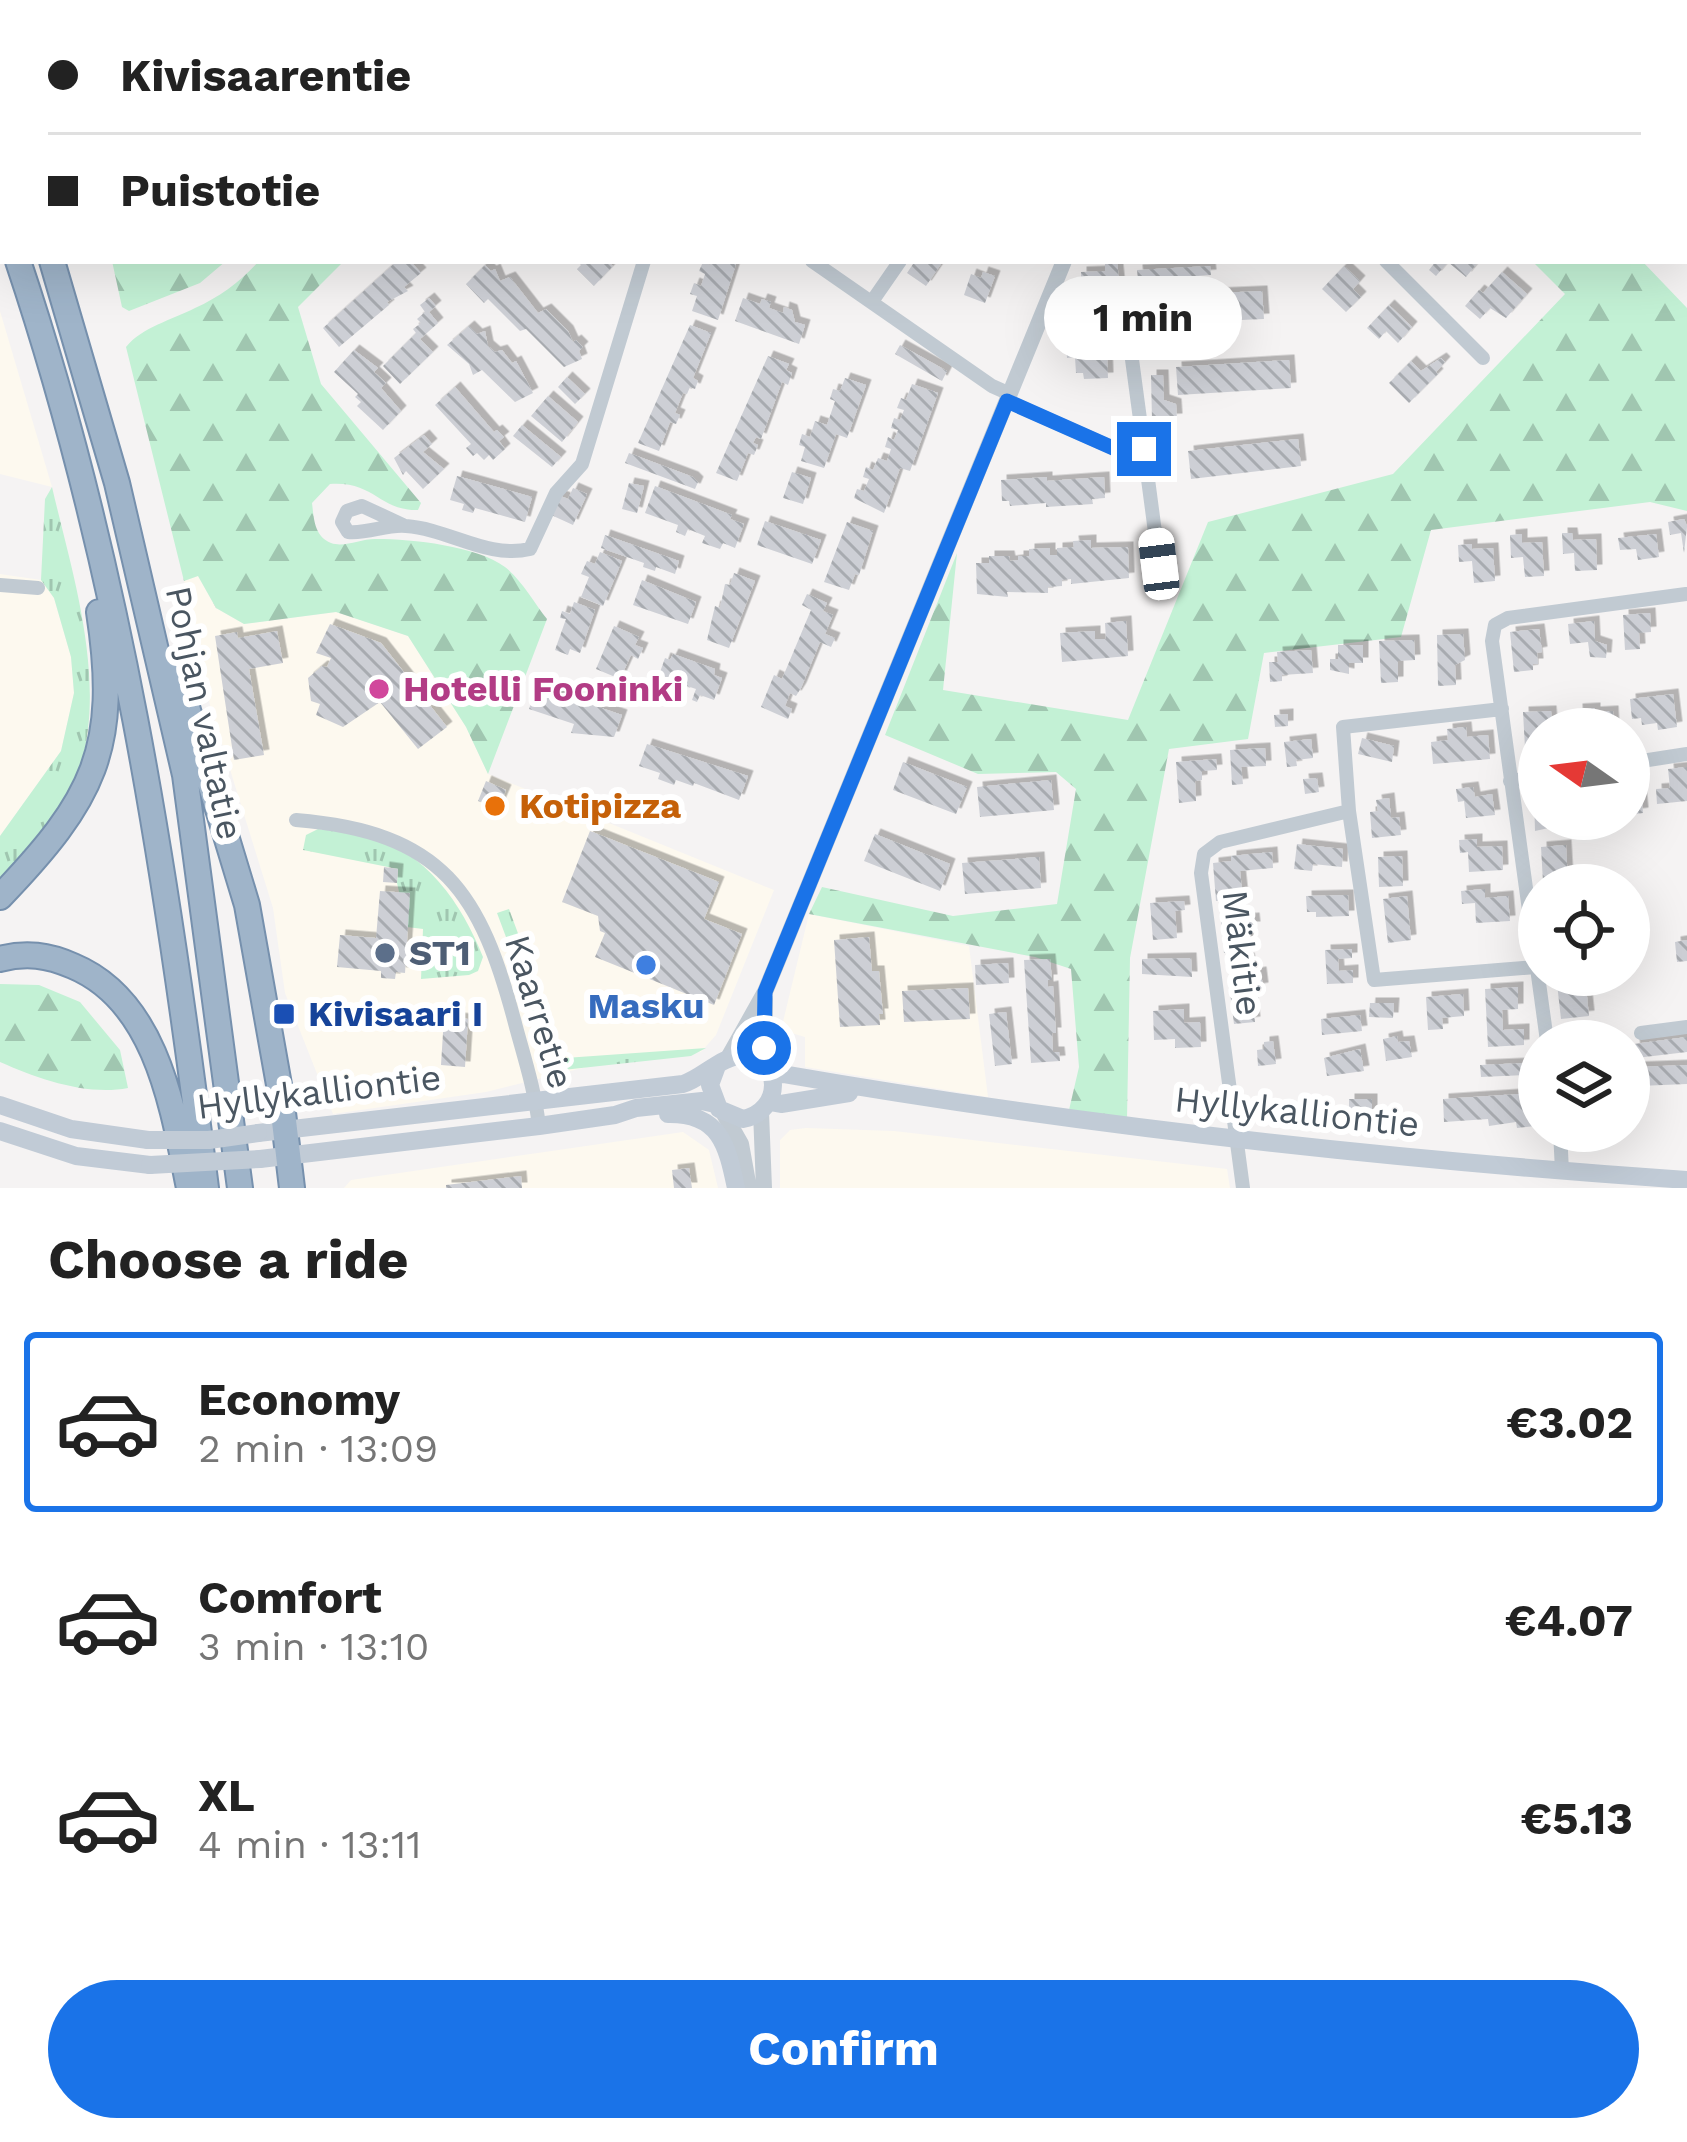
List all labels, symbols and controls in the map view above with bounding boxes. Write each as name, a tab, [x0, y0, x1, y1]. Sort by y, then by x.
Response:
text: Kivisaarentie	[120, 49, 411, 102]
text: Puistotie	[120, 164, 320, 217]
callout: 1 min	[1045, 275, 1243, 359]
text: 1 min	[1093, 295, 1193, 340]
route end	[1117, 422, 1171, 476]
car	[1137, 526, 1181, 602]
street label: Pohjan valtatie	[157, 582, 251, 844]
place label: Hotelli Fooninki	[403, 668, 683, 710]
marker: Hotelli Fooninki	[366, 676, 392, 702]
north arrow	[1518, 708, 1650, 840]
map controls	[1518, 708, 1650, 1152]
place label: Kotipizza	[519, 785, 681, 827]
marker: Kotipizza	[482, 793, 508, 819]
button: locate	[1518, 864, 1650, 996]
street label: Mäkitie	[1213, 888, 1271, 1018]
street label: Kaarretie	[496, 930, 582, 1094]
place label: ST1	[409, 932, 471, 974]
marker: ST1	[372, 940, 398, 966]
marker: Masku	[633, 952, 659, 978]
place label: Masku	[587, 985, 705, 1027]
place label: Kivisaari I	[308, 993, 483, 1035]
marker: Kivisaari I	[271, 1001, 297, 1027]
button: layers	[1518, 1020, 1650, 1152]
route start	[737, 1021, 791, 1075]
street label: Hyllykalliontie	[194, 1056, 444, 1128]
street label: Hyllykalliontie	[1173, 1078, 1421, 1146]
text: Choose a ride	[48, 1228, 409, 1291]
icon: car	[54, 1368, 162, 1476]
text: Economy	[198, 1373, 400, 1426]
text: €3.02	[1506, 1396, 1633, 1449]
text: 2 min · 13:09	[198, 1426, 438, 1471]
icon: car	[54, 1566, 162, 1674]
text: Comfort	[198, 1571, 382, 1624]
text: €4.07	[1505, 1594, 1633, 1647]
text: 3 min · 13:10	[198, 1624, 429, 1669]
icon: car	[54, 1764, 162, 1872]
text: XL	[198, 1769, 255, 1822]
text: €5.13	[1521, 1792, 1633, 1845]
text: 4 min · 13:11	[198, 1822, 421, 1867]
button: Confirm	[48, 1980, 1639, 2118]

